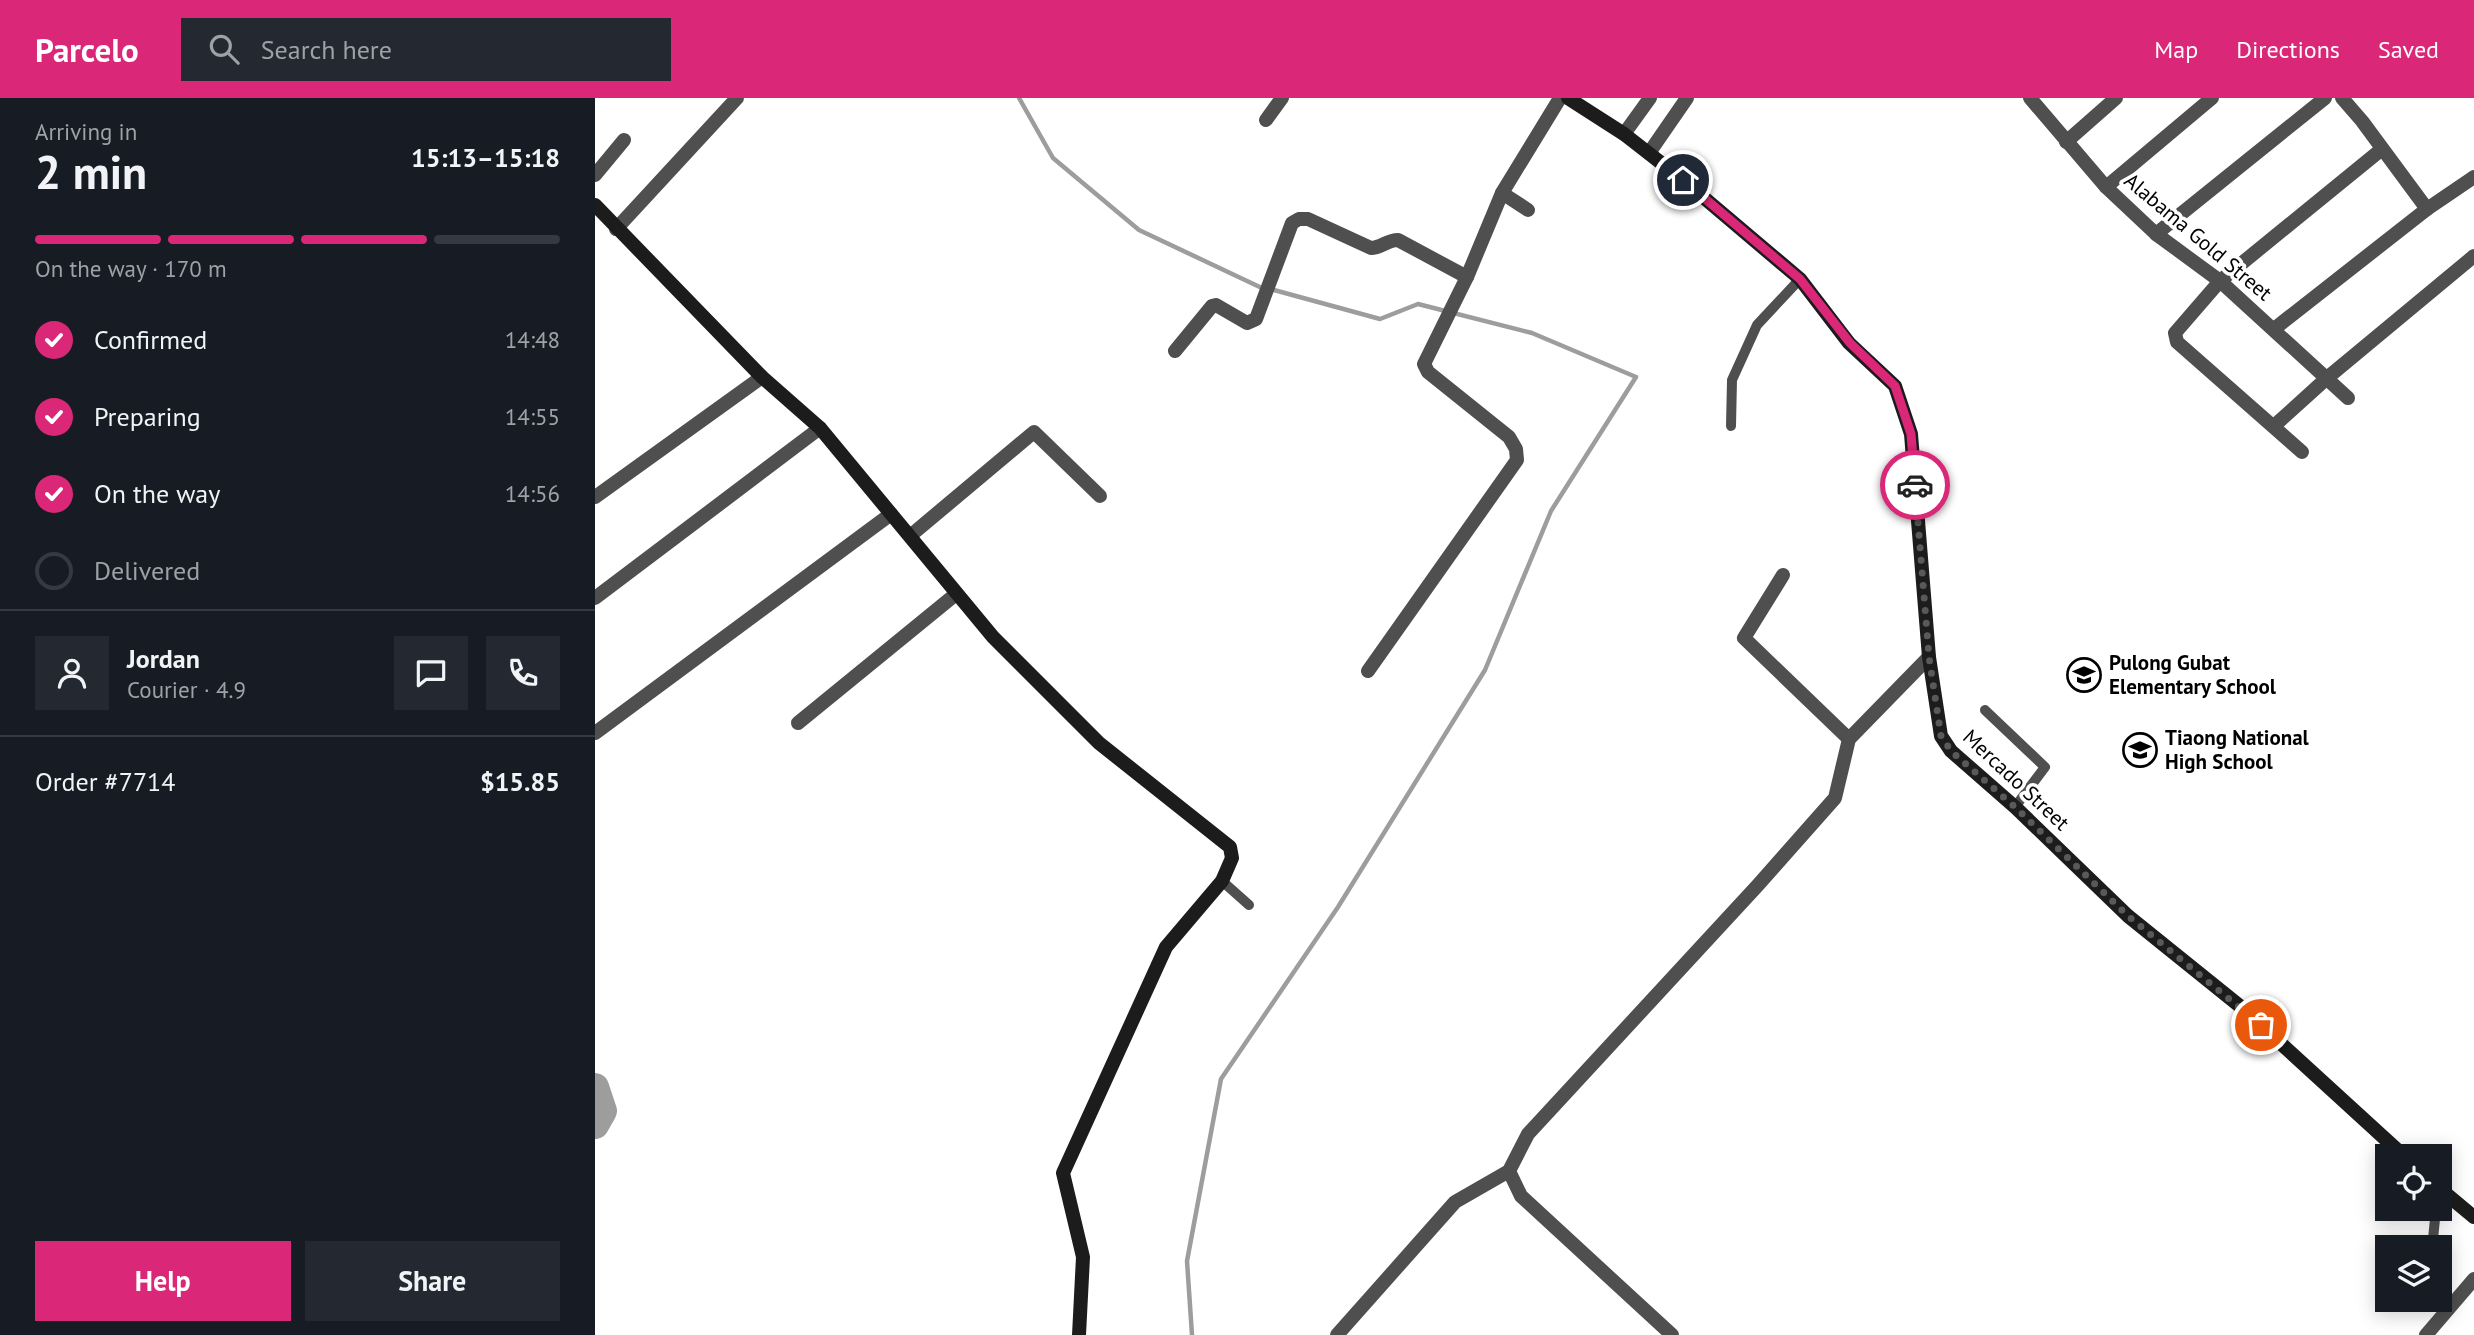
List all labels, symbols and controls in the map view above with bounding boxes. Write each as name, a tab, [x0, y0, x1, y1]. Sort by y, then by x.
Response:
search box	[181, 18, 671, 81]
text: Parcelo	[35, 28, 139, 71]
icon: search	[205, 30, 243, 68]
text: Search here	[261, 33, 392, 66]
text: Map	[2154, 34, 2198, 65]
text: Directions	[2236, 34, 2340, 65]
text: Saved	[2378, 34, 2439, 65]
text: Arriving in	[35, 117, 137, 146]
text: 15:13–15:18	[411, 141, 560, 174]
text: 2 min	[35, 142, 147, 202]
pin	[1653, 150, 1713, 210]
icon: home	[1664, 161, 1702, 199]
street label: Alabama Gold Street	[2119, 167, 2278, 306]
text: On the way · 170 m	[35, 254, 227, 283]
icon: check	[35, 321, 73, 359]
text: Confirmed	[94, 323, 207, 356]
text: 14:48	[505, 325, 560, 354]
icon: check	[35, 398, 73, 436]
text: Preparing	[94, 400, 201, 433]
text: 14:55	[505, 402, 560, 431]
courier	[1880, 450, 1950, 520]
icon: car	[1896, 466, 1934, 504]
icon: check	[35, 475, 73, 513]
text: On the way	[94, 477, 220, 510]
text: 14:56	[505, 479, 560, 508]
text: Delivered	[94, 554, 200, 587]
button: person	[35, 636, 109, 710]
button: chat	[394, 636, 468, 710]
button: phone	[486, 636, 560, 710]
text: Jordan	[127, 642, 200, 675]
place label: Pulong Gubat Elementary School	[2109, 649, 2277, 700]
school or university icon: Pulong Gubat Elementary School	[2065, 656, 2103, 694]
text: Courier · 4.9	[127, 675, 246, 704]
street label: Mercado Street	[1957, 723, 2075, 836]
place label: Tiaong National High School	[2165, 724, 2310, 775]
school or university icon: Tiaong National High School	[2121, 731, 2159, 769]
text: Order #7714	[35, 765, 175, 798]
text: $15.85	[480, 765, 560, 798]
pin	[2231, 995, 2291, 1055]
icon: bag	[2242, 1006, 2280, 1044]
map controls	[2375, 1144, 2452, 1312]
button: locate	[2375, 1144, 2452, 1221]
button: layers	[2375, 1235, 2452, 1312]
button: Help	[35, 1241, 291, 1321]
button: Share	[305, 1241, 560, 1321]

